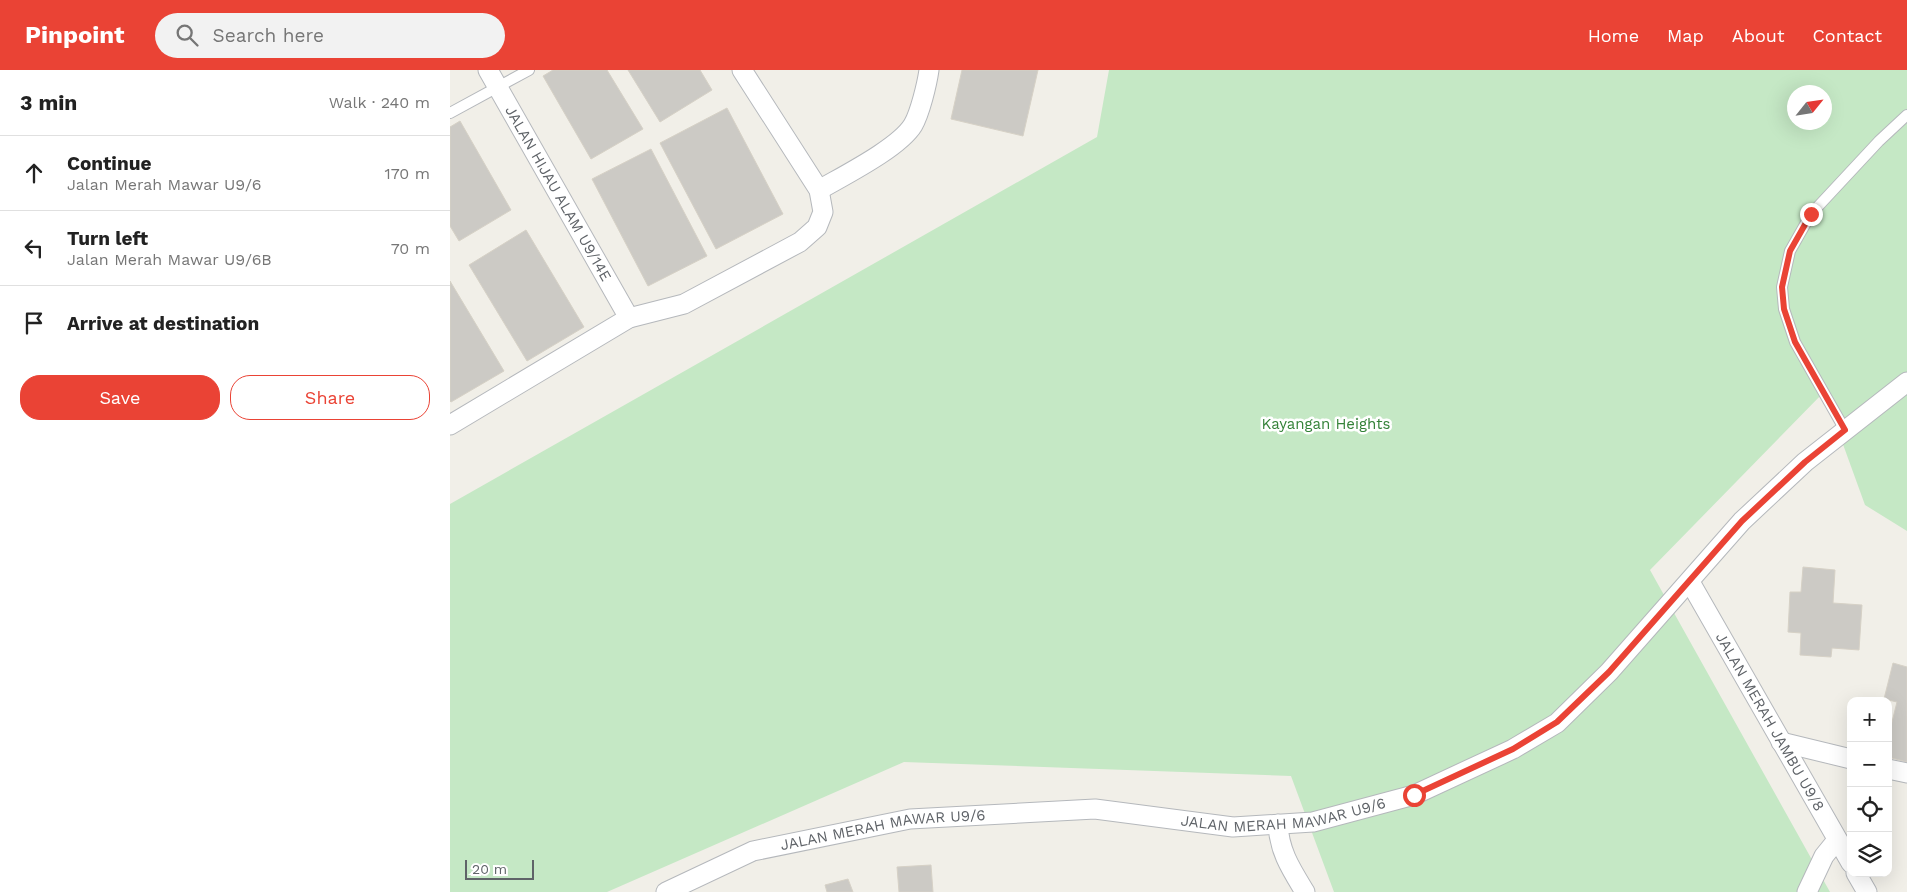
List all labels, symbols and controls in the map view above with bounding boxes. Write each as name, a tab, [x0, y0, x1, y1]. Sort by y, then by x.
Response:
search box	[155, 13, 505, 58]
text: Pinpoint	[25, 21, 125, 49]
icon: search	[173, 21, 201, 49]
text: Search here	[213, 24, 324, 47]
text: Home	[1588, 25, 1639, 46]
text: Map	[1667, 25, 1704, 46]
text: About	[1732, 25, 1784, 46]
text: Contact	[1812, 25, 1882, 46]
north arrow	[1787, 85, 1832, 130]
text: 3 min	[20, 90, 77, 115]
text: Walk · 240 m	[329, 93, 430, 112]
street label: JALAN HIJAU ALAM U9/14E	[501, 102, 615, 284]
text: Continue	[67, 152, 151, 175]
icon: ahead	[20, 159, 48, 187]
text: 170 m	[384, 164, 430, 183]
text: Jalan Merah Mawar U9/6	[67, 175, 261, 194]
route end	[1800, 203, 1823, 226]
text: Turn left	[67, 227, 148, 250]
icon: left	[20, 234, 48, 262]
text: 70 m	[391, 239, 430, 258]
text: Jalan Merah Mawar U9/6B	[67, 250, 272, 269]
icon: arrive	[20, 309, 48, 337]
text: Arrive at destination	[67, 312, 259, 335]
button: Save	[20, 375, 220, 420]
button: Share	[230, 375, 430, 420]
park label: Kayangan Heights	[1262, 415, 1390, 433]
street label: JALAN MERAH JAMBU U9/8	[1712, 629, 1828, 814]
map controls	[1847, 697, 1892, 877]
button: +	[1847, 697, 1892, 742]
button: −	[1847, 742, 1892, 787]
route start	[1403, 784, 1426, 807]
button: locate	[1847, 787, 1892, 832]
street label: JALAN MERAH MAWAR U9/6	[1180, 794, 1388, 836]
street label: JALAN MERAH MAWAR U9/6	[779, 806, 986, 854]
button: layers	[1847, 832, 1892, 877]
scale bar	[465, 857, 534, 880]
text: 20 m	[472, 861, 507, 877]

